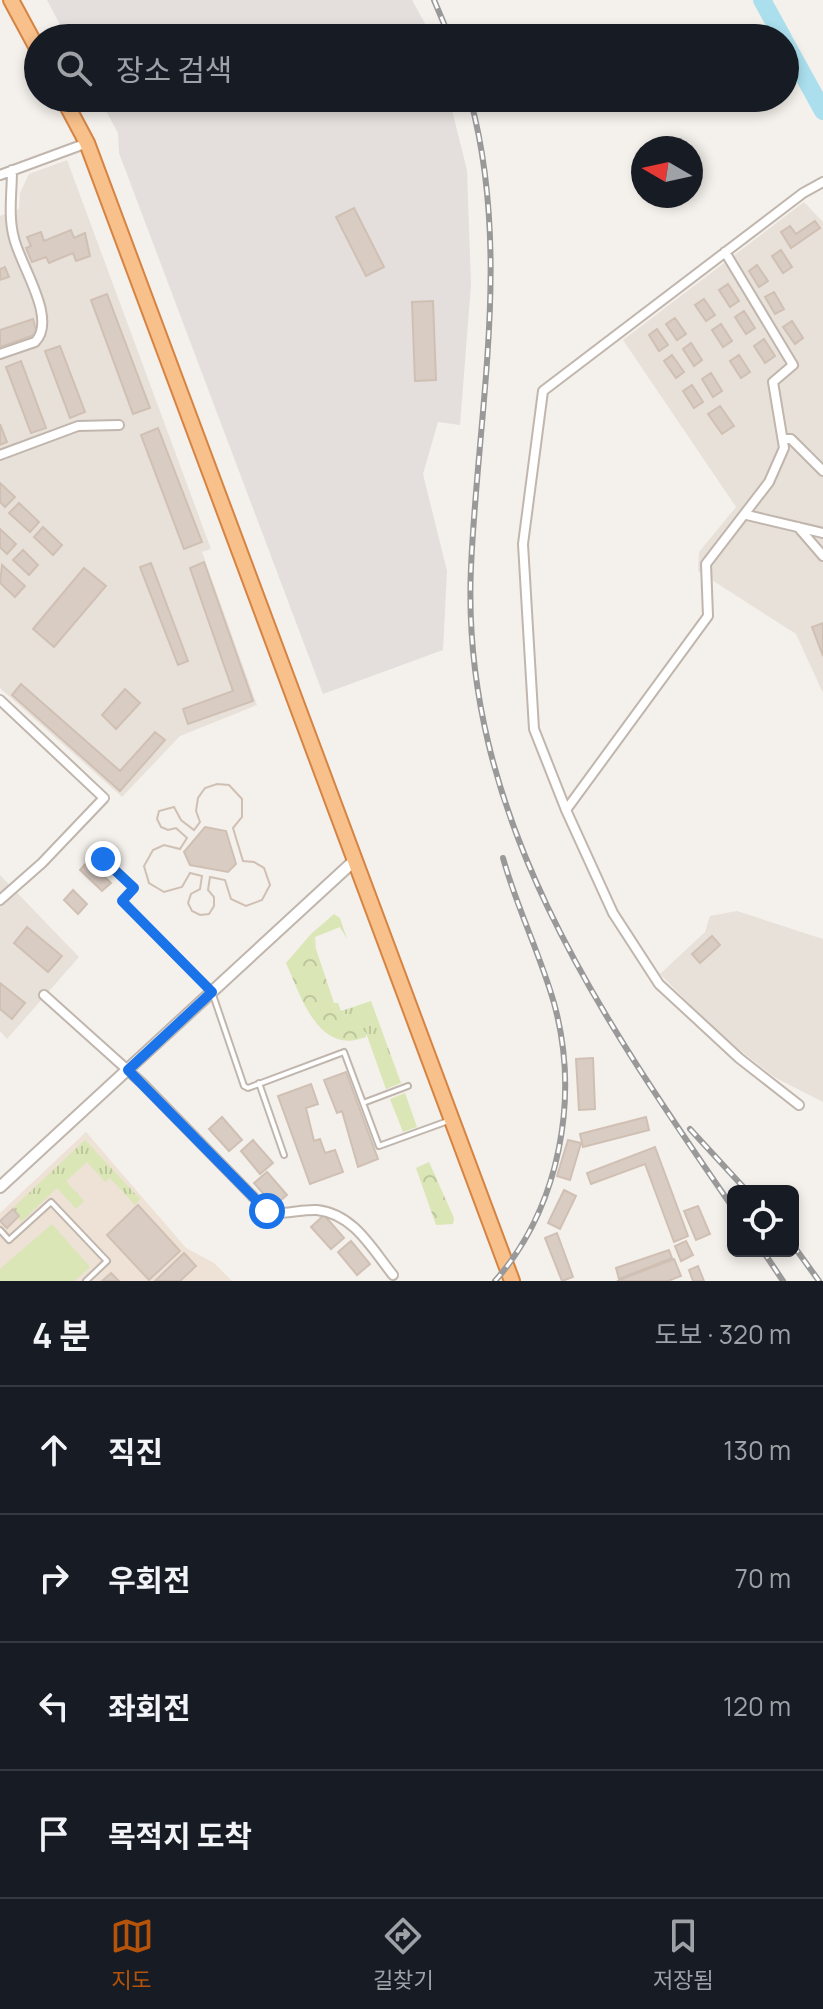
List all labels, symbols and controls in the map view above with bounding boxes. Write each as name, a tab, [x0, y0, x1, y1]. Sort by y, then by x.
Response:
search box	[24, 24, 799, 112]
icon: search	[52, 46, 96, 90]
text: 장소 검색	[116, 49, 232, 90]
north arrow	[631, 136, 703, 208]
route end	[85, 841, 121, 877]
map controls	[727, 1185, 799, 1257]
button: locate	[727, 1185, 799, 1257]
route start	[249, 1193, 285, 1229]
text: 4 분	[32, 1312, 91, 1358]
text: 도보 · 320 m	[655, 1316, 791, 1352]
icon: ahead	[32, 1428, 76, 1472]
text: 직진	[108, 1431, 163, 1472]
text: 130 m	[723, 1432, 791, 1468]
icon: right	[32, 1556, 76, 1600]
text: 우회전	[108, 1559, 191, 1600]
text: 70 m	[735, 1560, 791, 1596]
icon: left	[32, 1684, 76, 1728]
text: 좌회전	[108, 1687, 191, 1728]
text: 120 m	[723, 1688, 791, 1724]
icon: arrive	[32, 1812, 76, 1856]
text: 목적지 도착	[108, 1815, 252, 1856]
tab: 지도	[110, 1914, 154, 1995]
tab: 길찾기	[373, 1914, 433, 1995]
tab: 저장됨	[653, 1914, 713, 1995]

